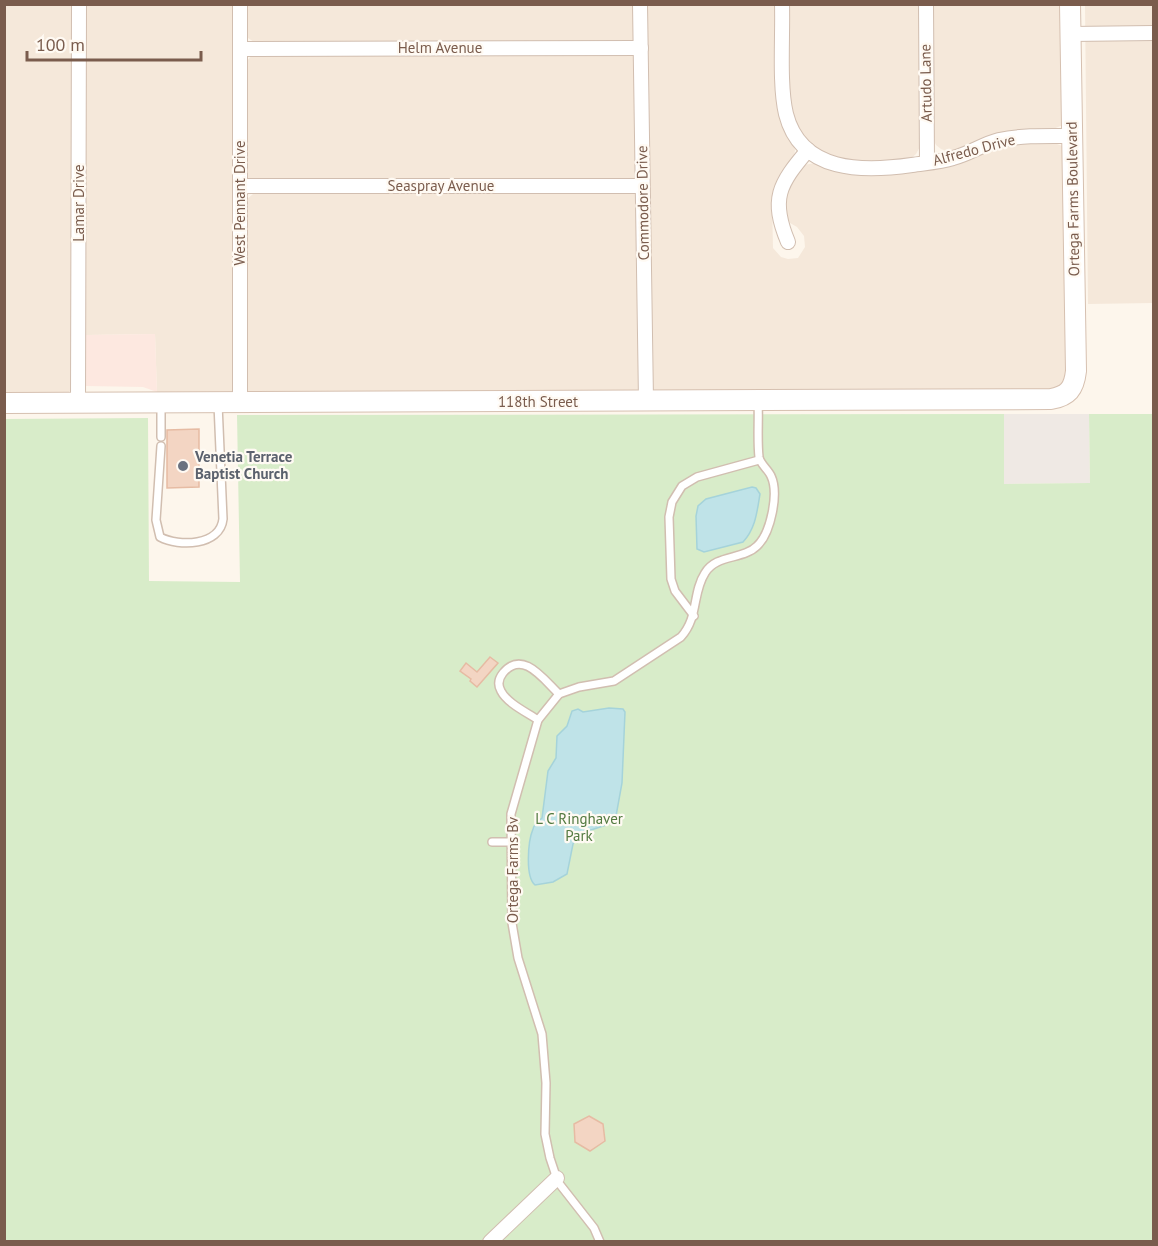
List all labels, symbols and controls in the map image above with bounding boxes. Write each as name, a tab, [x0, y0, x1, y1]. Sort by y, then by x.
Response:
scale bar	[27, 24, 201, 62]
text: 100 m	[36, 33, 85, 56]
street label: Helm Avenue	[398, 38, 482, 57]
street label: Artudo Lane	[915, 44, 936, 122]
street label: Ortega Farms Boulevard	[1062, 121, 1083, 277]
street label: Alfredo Drive	[931, 129, 1017, 170]
street label: West Pennant Drive	[230, 140, 249, 266]
street label: Commodore Drive	[632, 145, 653, 261]
street label: Lamar Drive	[69, 164, 88, 242]
street label: Seaspray Avenue	[388, 176, 494, 195]
street label: 118th Street	[498, 392, 578, 411]
place label: Venetia Terrace Baptist Church	[194, 447, 293, 483]
marker: Venetia Terrace Baptist Church	[176, 459, 190, 473]
park label: L C Ringhaver Park	[535, 809, 623, 845]
street label: Ortega Farms Bv	[503, 816, 522, 923]

